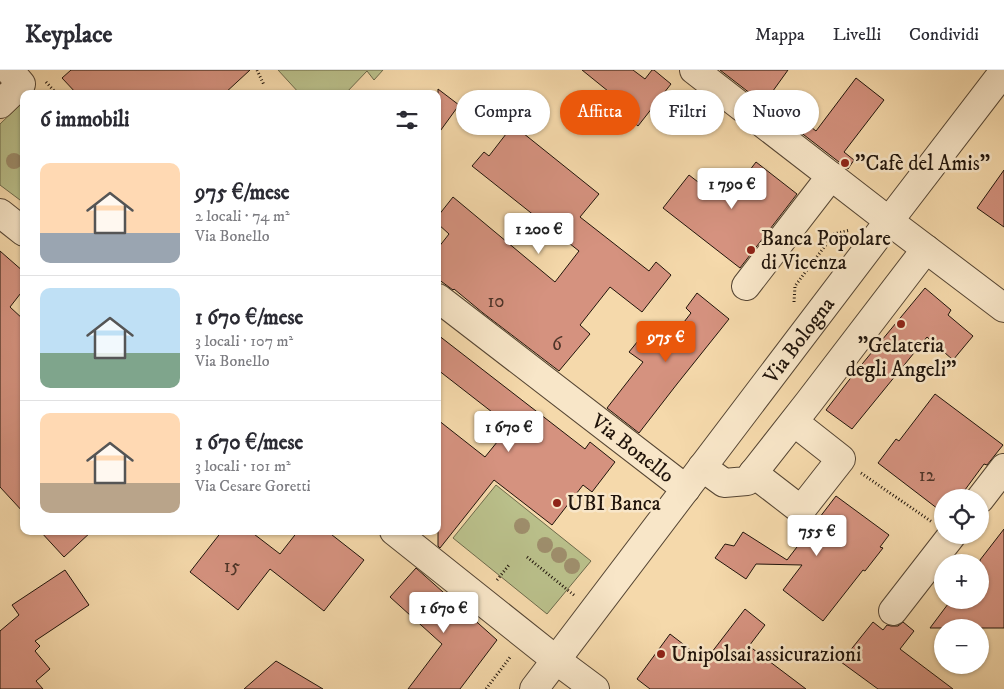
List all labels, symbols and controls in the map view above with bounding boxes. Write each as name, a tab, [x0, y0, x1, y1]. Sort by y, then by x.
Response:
text: Keyplace	[25, 20, 113, 50]
text: Mappa	[755, 24, 805, 46]
text: Livelli	[833, 24, 881, 46]
text: Condividi	[909, 24, 979, 46]
chip: Compra	[456, 90, 550, 135]
chip: Affitta	[560, 90, 640, 135]
chip: Filtri	[650, 90, 724, 135]
chip: Nuovo	[734, 90, 819, 135]
icon: filters	[393, 106, 421, 134]
text: 6 immobili	[40, 107, 130, 133]
place label: "Cafè del Amis"	[855, 151, 990, 177]
marker: "Cafè del Amis"	[839, 157, 851, 169]
pin: 1 790 €	[686, 168, 778, 210]
text: 1 790 €	[708, 174, 756, 194]
text: 975 €/mese	[195, 180, 290, 206]
icon: home	[80, 183, 140, 243]
text: 2 locali · 74 m²	[195, 206, 290, 226]
pin: 1 200 €	[493, 212, 585, 255]
text: 1 200 €	[515, 219, 563, 239]
text: Via Bonello	[195, 226, 270, 246]
place label: Banca Popolare di Vicenza	[761, 226, 891, 276]
marker: Banca Popolare di Vicenza	[745, 244, 757, 256]
house number: 10	[487, 290, 505, 313]
street label: Via Bologna	[758, 292, 841, 390]
text: 1 670 €/mese	[195, 305, 303, 331]
icon: home	[80, 308, 140, 368]
marker: "Gelateria degli Angeli"	[895, 318, 907, 330]
pin: 975 €	[631, 320, 701, 363]
text: 975 €	[647, 327, 685, 347]
text: 3 locali · 107 m²	[195, 331, 293, 351]
house number: 6	[552, 333, 563, 356]
place label: "Gelateria degli Angeli"	[845, 333, 957, 383]
text: Via Bonello	[195, 351, 270, 371]
street label: Via Bonello	[585, 408, 679, 489]
pin: 1 670 €	[463, 410, 555, 453]
text: 1 670 €	[485, 417, 533, 437]
text: 1 670 €/mese	[195, 430, 303, 456]
icon: home	[80, 433, 140, 493]
text: 3 locali · 101 m²	[195, 456, 291, 476]
house number: 12	[919, 464, 936, 487]
text: Via Cesare Goretti	[195, 476, 311, 496]
map controls	[934, 489, 989, 674]
button: locate	[934, 489, 989, 544]
place label: UBI Banca	[567, 491, 661, 517]
marker: UBI Banca	[551, 497, 563, 509]
pin: 755 €	[782, 514, 852, 557]
text: 755 €	[798, 521, 836, 541]
button: +	[934, 554, 989, 609]
house number: 15	[224, 555, 241, 578]
pin: 1 670 €	[398, 592, 490, 634]
text: 1 670 €	[420, 598, 468, 618]
button: −	[934, 619, 989, 674]
place label: Unipolsai assicurazioni	[671, 642, 861, 668]
marker: Unipolsai assicurazioni	[655, 648, 667, 660]

